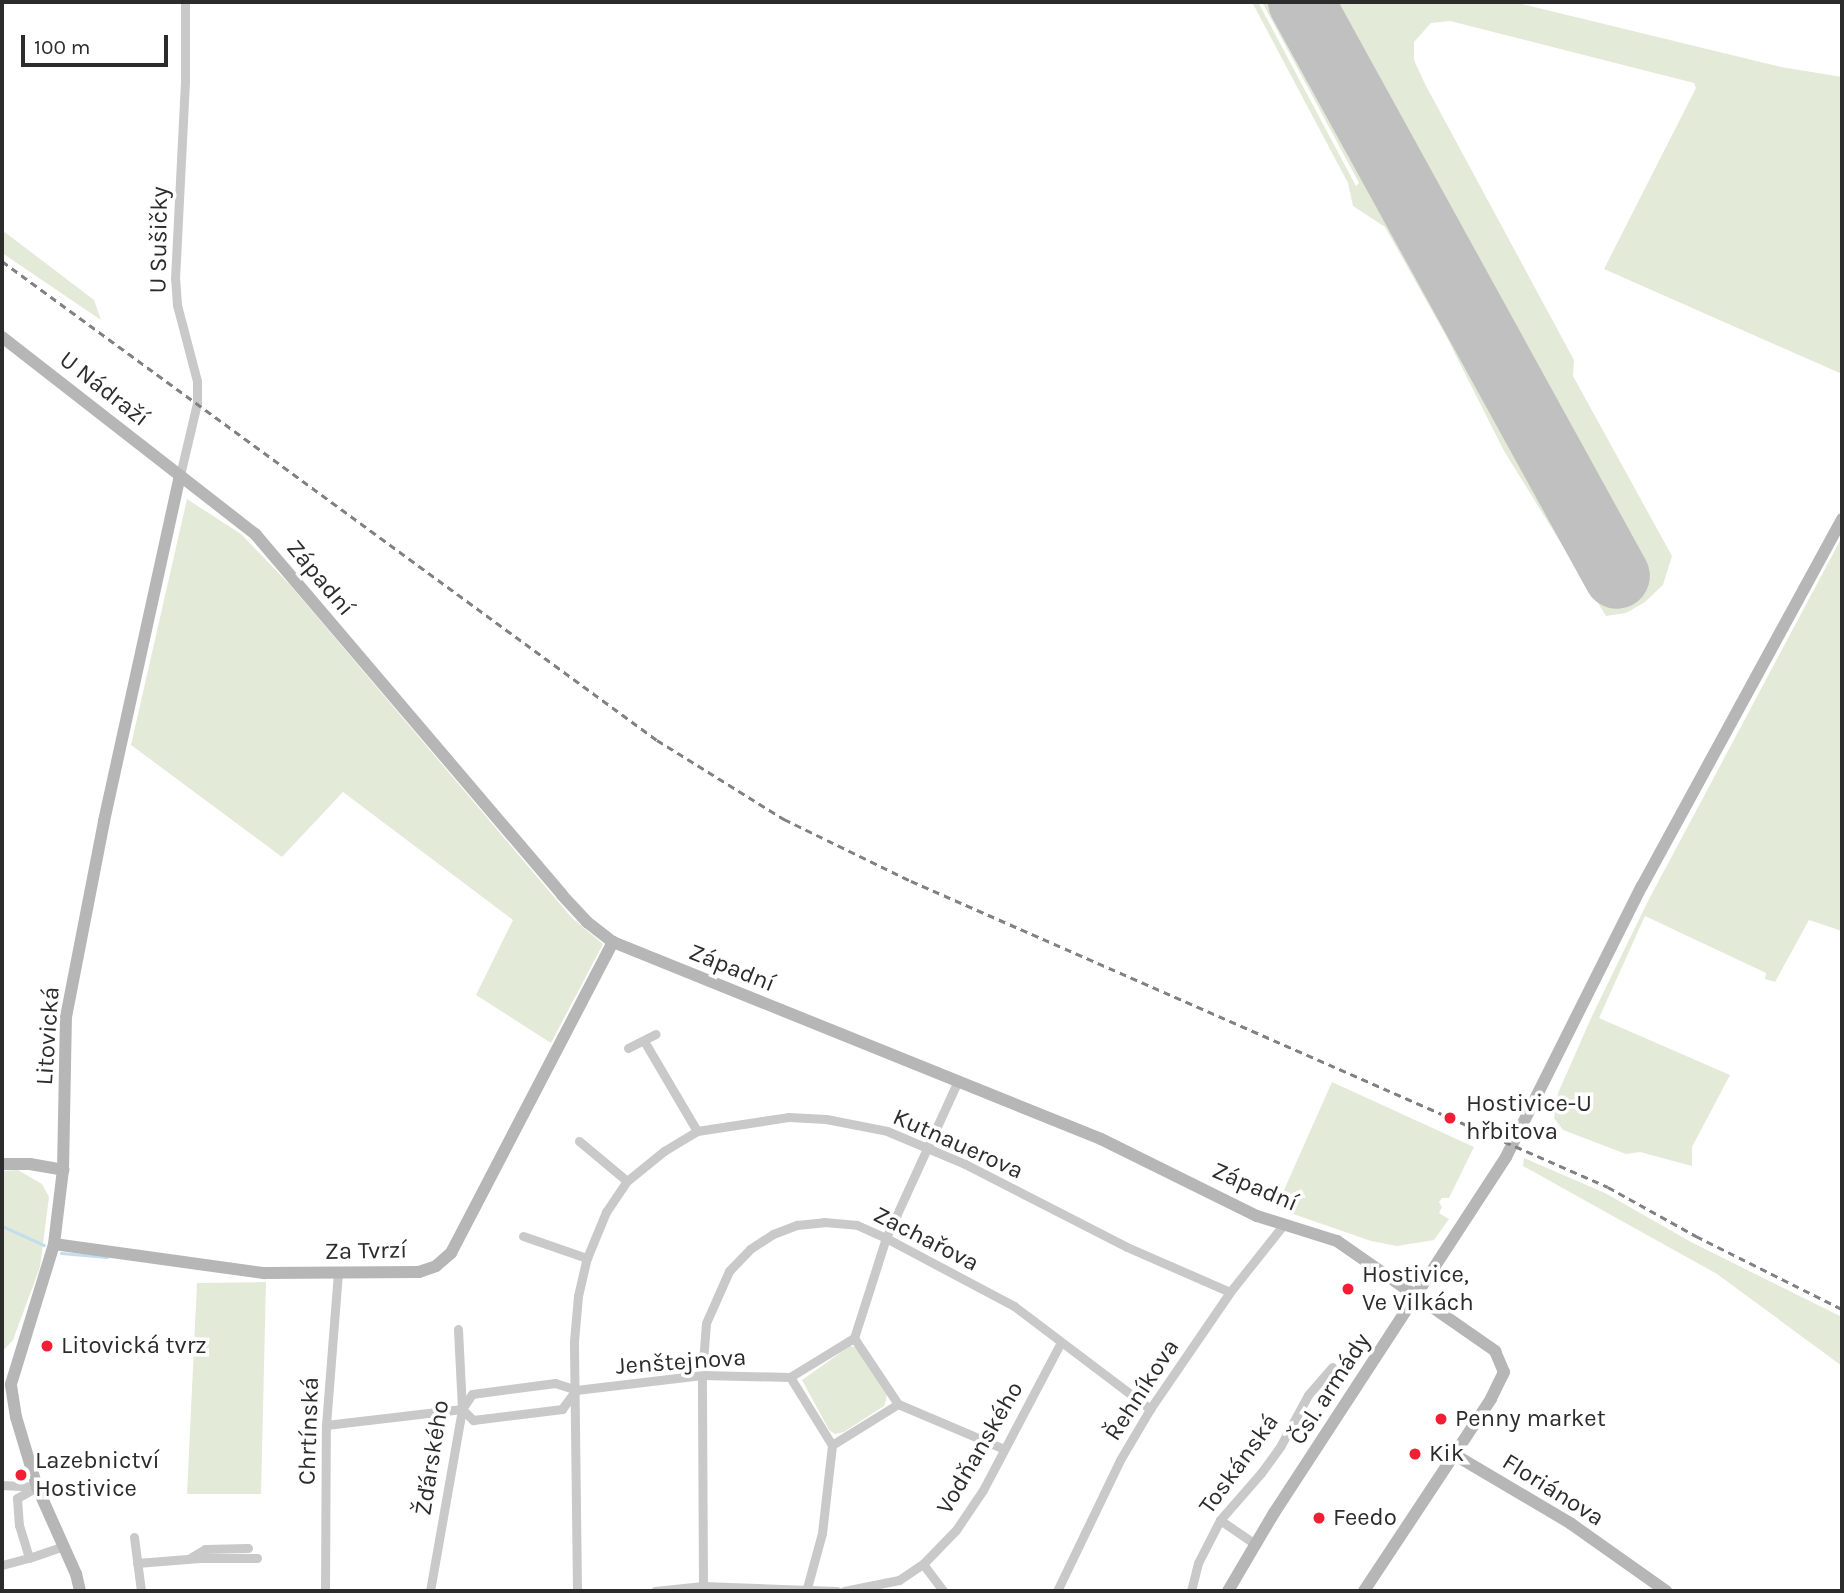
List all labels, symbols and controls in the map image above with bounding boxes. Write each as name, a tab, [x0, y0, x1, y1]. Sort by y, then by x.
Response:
scale bar	[24, 21, 172, 65]
text: 100 m	[34, 35, 91, 59]
street label: U Sušičky	[144, 186, 174, 294]
street label: U Nádraží	[54, 345, 154, 433]
street label: Západní	[280, 534, 360, 622]
street label: Západní	[685, 938, 779, 998]
street label: Litovická	[30, 986, 66, 1086]
place label: Hostivice-U hřbitova	[1466, 1090, 1592, 1146]
street label: Kutnauerova	[888, 1102, 1028, 1186]
marker: Hostivice-U hřbitova	[1440, 1108, 1460, 1128]
street label: Západní	[1208, 1156, 1302, 1218]
street label: Zachařova	[868, 1200, 984, 1278]
street label: Za Tvrzí	[324, 1236, 408, 1266]
place label: Hostivice, Ve Vilkách	[1362, 1261, 1474, 1317]
marker: Hostivice, Ve Vilkách	[1340, 1281, 1356, 1297]
street label: Čsl. armády	[1283, 1328, 1377, 1450]
place label: Litovická tvrz	[61, 1332, 207, 1360]
street label: Řehníkova	[1099, 1334, 1185, 1446]
marker: Litovická tvrz	[39, 1338, 55, 1354]
street label: Jenštejnova	[615, 1343, 747, 1381]
street label: Chrtínská	[293, 1377, 325, 1485]
street label: Vodňanského	[930, 1377, 1030, 1519]
street label: Žďárského	[409, 1398, 455, 1518]
place label: Penny market	[1455, 1405, 1606, 1433]
street label: Toskánská	[1193, 1408, 1285, 1520]
marker: Penny market	[1433, 1411, 1449, 1427]
place label: Kik	[1429, 1440, 1464, 1468]
marker: Kik	[1407, 1446, 1423, 1462]
place label: Lazebnictví Hostivice	[35, 1447, 160, 1503]
street label: Floriánova	[1497, 1447, 1609, 1533]
marker: Lazebnictví Hostivice	[13, 1467, 29, 1483]
place label: Feedo	[1333, 1504, 1397, 1532]
marker: Feedo	[1311, 1510, 1327, 1526]

